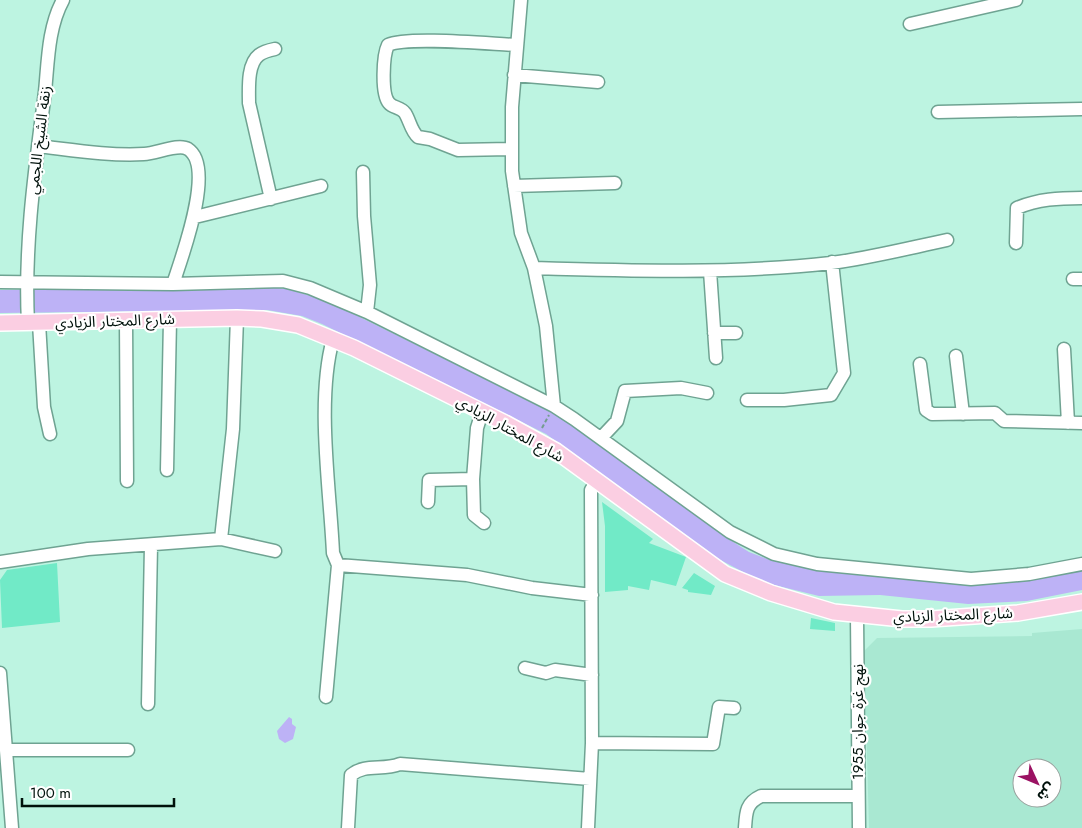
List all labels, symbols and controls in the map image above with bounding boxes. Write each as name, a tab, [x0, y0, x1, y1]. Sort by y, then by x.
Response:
street label: زنقة الشيخ اللجمي	[21, 84, 58, 196]
street label: شارع المختار الزيادي	[55, 308, 176, 335]
street label: شارع المختار الزيادي	[452, 390, 568, 469]
street label: شارع المختار الزيادي	[893, 602, 1014, 629]
street label: نهج غرة جوان 1955	[847, 664, 870, 780]
north arrow	[1012, 758, 1062, 808]
scale bar	[22, 776, 175, 808]
text: ش	[1032, 778, 1060, 806]
text: 100 m	[30, 782, 71, 804]

